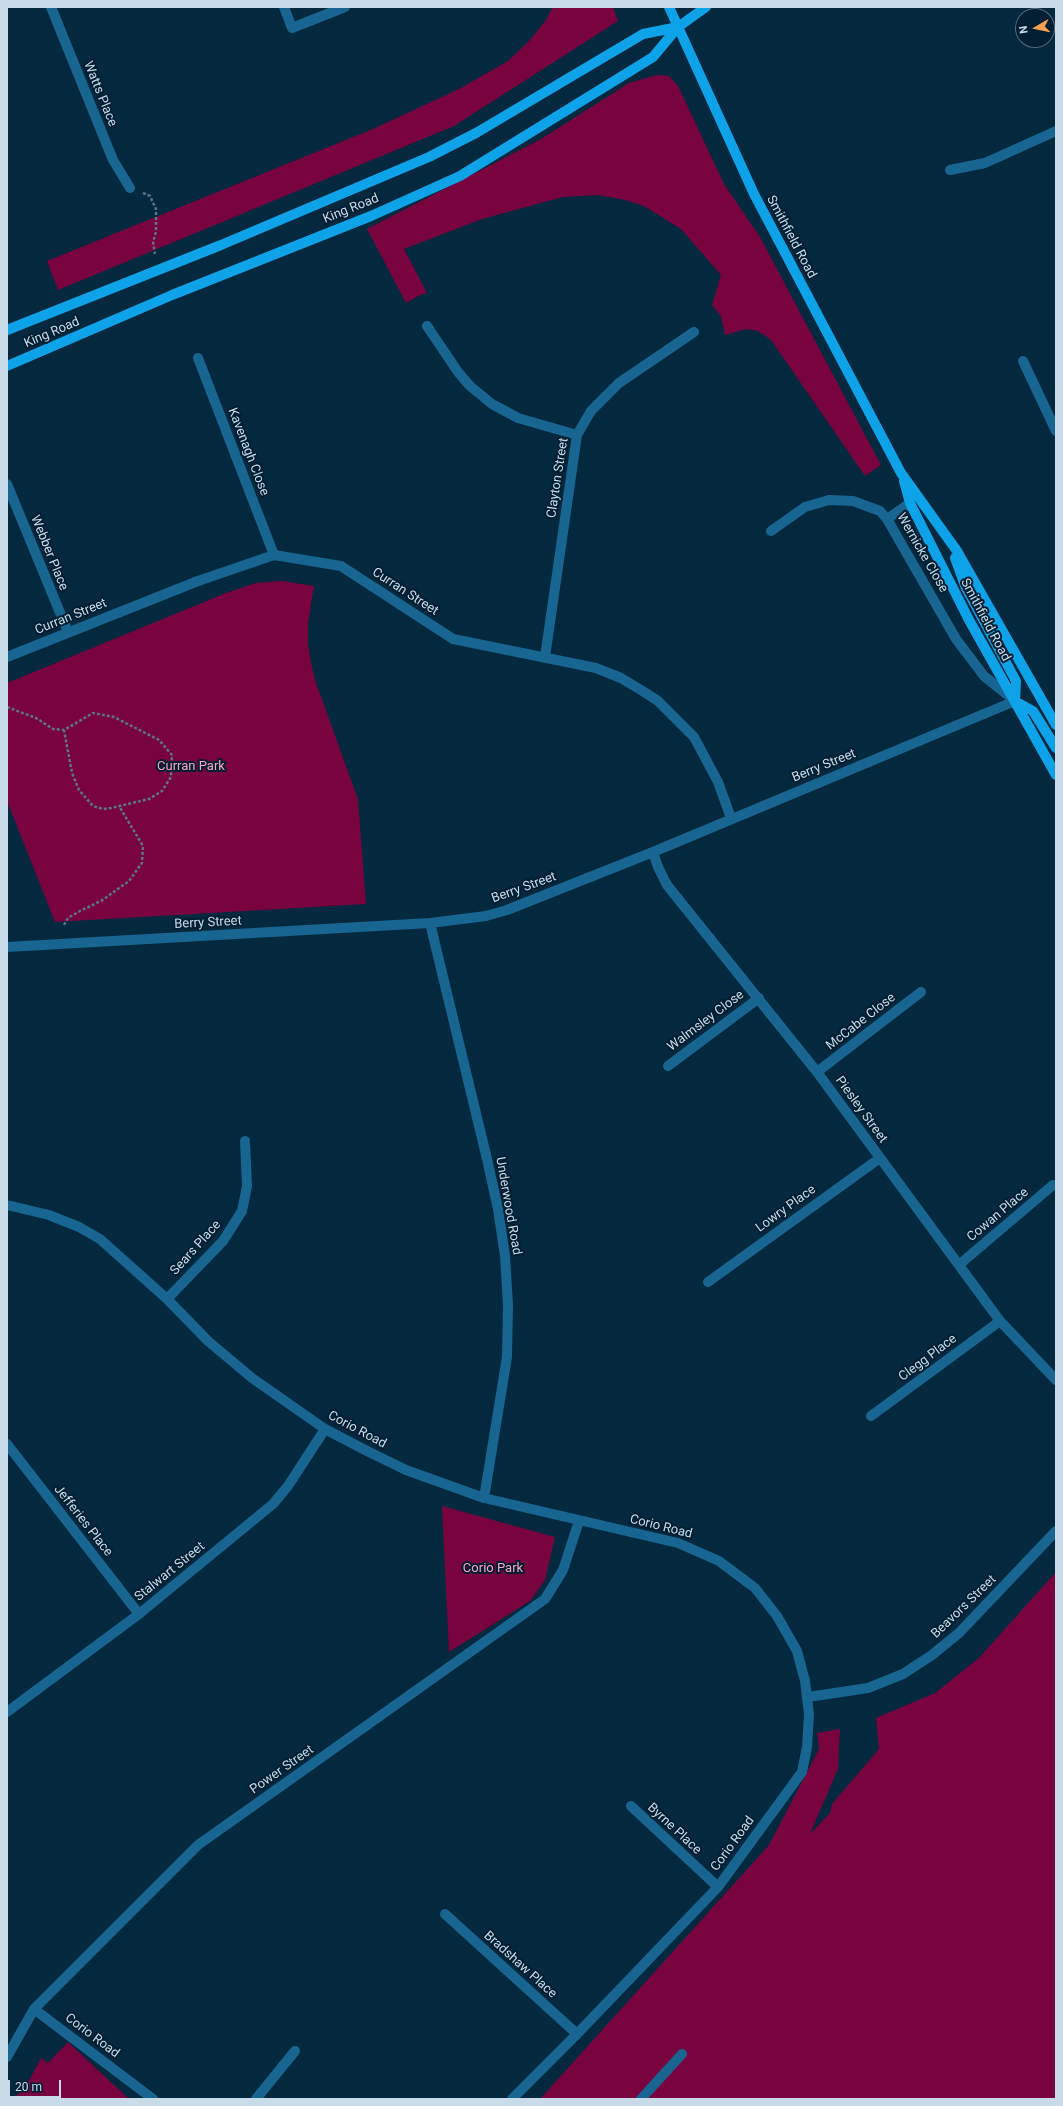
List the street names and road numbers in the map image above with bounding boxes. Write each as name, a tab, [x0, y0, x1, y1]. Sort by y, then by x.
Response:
street label: Watts Place	[80, 59, 120, 129]
street label: King Road	[321, 191, 381, 227]
street label: Smithfield Road	[763, 193, 819, 281]
street label: King Road	[22, 314, 82, 352]
street label: Kavenagh Close	[224, 406, 272, 498]
street label: Clayton Street	[544, 437, 572, 519]
street label: Wernicke Close	[893, 511, 951, 595]
street label: Webber Place	[27, 513, 71, 593]
street label: Curran Street	[369, 565, 441, 619]
street label: Smithfield Road	[957, 576, 1013, 664]
street label: Curran Street	[33, 596, 109, 638]
street label: Berry Street	[790, 746, 858, 786]
street label: Berry Street	[490, 869, 558, 907]
street label: Berry Street	[174, 913, 242, 933]
street label: Walmsley Close	[665, 987, 747, 1055]
street label: McCabe Close	[823, 990, 899, 1054]
street label: Piesley Street	[832, 1074, 890, 1146]
street label: Underwood Road	[492, 1156, 524, 1256]
street label: Lowry Place	[753, 1182, 819, 1236]
street label: Cowan Place	[964, 1185, 1032, 1245]
street label: Sears Place	[167, 1217, 225, 1279]
street label: Clegg Place	[896, 1331, 960, 1385]
street label: Corio Road	[325, 1408, 389, 1452]
street label: Jefferies Place	[50, 1482, 116, 1560]
street label: Corio Road	[628, 1512, 694, 1542]
street label: Stalwart Street	[132, 1539, 208, 1605]
street label: Beavors Street	[928, 1572, 1000, 1642]
street label: Power Street	[247, 1742, 317, 1798]
street label: Byrne Place	[644, 1800, 704, 1858]
street label: Corio Road	[708, 1814, 758, 1874]
street label: Bradshaw Place	[480, 1928, 560, 2002]
street label: Corio Road	[62, 2011, 122, 2061]

